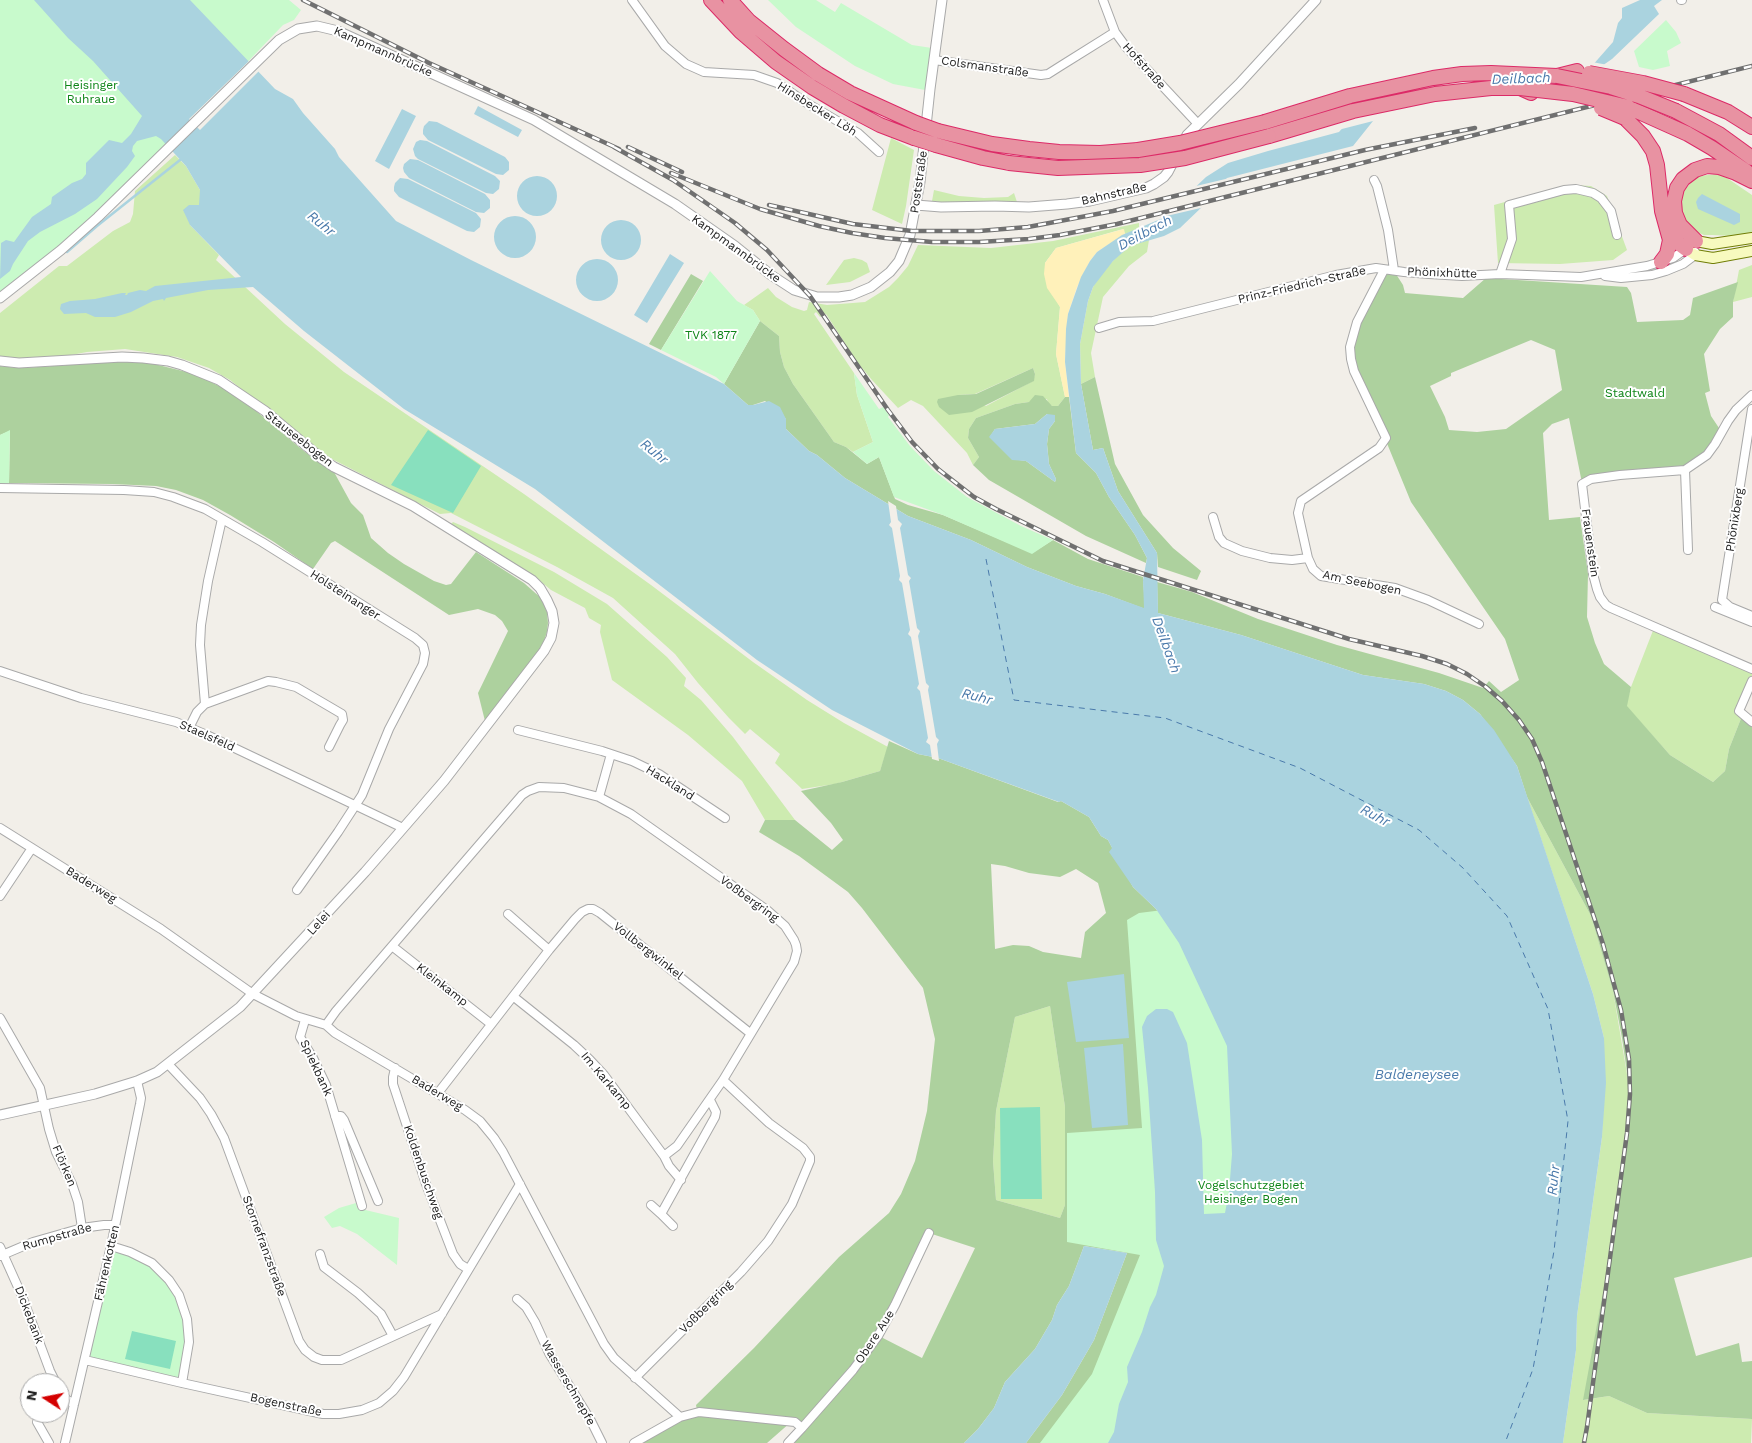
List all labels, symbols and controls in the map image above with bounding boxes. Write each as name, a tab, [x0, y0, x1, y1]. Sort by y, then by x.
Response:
street label: Kampmannbrücke	[331, 24, 435, 80]
street label: Hofstraße	[1119, 40, 1169, 92]
street label: Colsmanstraße	[940, 54, 1030, 80]
water label: Deilbach	[1491, 70, 1551, 88]
park label: Heisinger Ruhraue	[64, 78, 118, 106]
street label: Hinsbecker Löh	[775, 79, 859, 139]
street label: Poststraße	[907, 150, 931, 214]
street label: Bahnstraße	[1080, 179, 1148, 209]
water label: Ruhr	[304, 208, 338, 240]
street label: Kampmannbrücke	[689, 212, 783, 286]
water label: Deilbach	[1115, 212, 1175, 254]
street label: Prinz-Friedrich-Straße	[1237, 263, 1367, 307]
street label: Phönixhütte	[1407, 265, 1477, 281]
park label: TVK 1877	[685, 328, 737, 342]
park label: Stadtwald	[1605, 386, 1665, 400]
street label: Stauseebogen	[262, 408, 336, 470]
water label: Ruhr	[637, 436, 671, 468]
street label: Phönixberg	[1723, 487, 1747, 553]
street label: Frauenstein	[1578, 508, 1602, 578]
street label: Holsteinanger	[307, 567, 383, 623]
street label: Am Seebogen	[1321, 568, 1403, 598]
water label: Deilbach	[1148, 614, 1184, 676]
water label: Ruhr	[960, 685, 994, 709]
street label: Staelsfeld	[177, 717, 237, 755]
street label: Hackland	[643, 762, 697, 804]
water label: Ruhr	[1357, 801, 1393, 831]
street label: Baderweg	[63, 864, 119, 906]
street label: Voßbergring	[717, 873, 781, 925]
street label: Lelei	[304, 908, 334, 938]
street label: Vollbergwinkel	[610, 919, 686, 983]
street label: Kleinkamp	[413, 960, 471, 1010]
street label: Spiekbank	[297, 1037, 335, 1099]
street label: Im Karkamp	[578, 1049, 634, 1113]
water label: Baldeneysee	[1375, 1067, 1459, 1083]
street label: Baderweg	[409, 1072, 465, 1114]
street label: Koldenbuschweg	[400, 1123, 446, 1221]
street label: Flörken	[49, 1143, 79, 1189]
water label: Ruhr	[1544, 1164, 1564, 1196]
park label: Vogelschutzgebiet Heisinger Bogen	[1198, 1178, 1304, 1206]
street label: Stornefranzstraße	[239, 1194, 289, 1298]
street label: Rumpstraße	[21, 1220, 93, 1254]
street label: Fährenkotten	[91, 1224, 123, 1302]
street label: Voßbergring	[676, 1277, 736, 1337]
street label: Dickebank	[11, 1284, 47, 1346]
street label: Obere Aue	[852, 1307, 898, 1367]
street label: Wasserschnepfe	[538, 1338, 598, 1428]
north arrow	[20, 1373, 70, 1423]
text: N	[22, 1389, 40, 1402]
street label: Bogenstraße	[249, 1390, 323, 1420]

